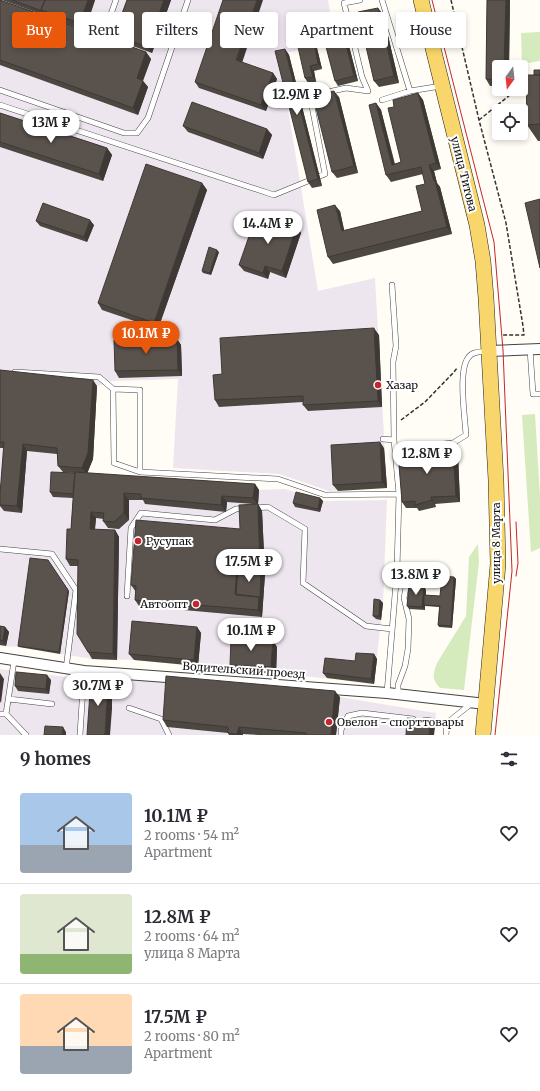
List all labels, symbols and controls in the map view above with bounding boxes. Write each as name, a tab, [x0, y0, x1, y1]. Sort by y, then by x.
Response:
chip: Buy	[12, 12, 66, 48]
chip: Rent	[74, 12, 134, 48]
chip: Filters	[142, 12, 212, 48]
chip: New	[220, 12, 278, 48]
chip: Apartment	[286, 12, 388, 48]
chip: House	[396, 12, 466, 48]
north arrow	[492, 60, 528, 96]
map controls	[492, 60, 528, 140]
pin: 12.9M ₽	[260, 82, 334, 116]
text: 12.9M ₽	[272, 86, 322, 103]
button: locate	[492, 104, 528, 140]
pin: 13M ₽	[23, 110, 79, 144]
text: 13M ₽	[32, 114, 70, 131]
street label: улица Титова	[448, 135, 480, 213]
pin: 14.4M ₽	[231, 211, 305, 245]
text: 14.4M ₽	[243, 215, 293, 232]
pin: 10.1M ₽	[109, 321, 183, 355]
text: 10.1M ₽	[121, 325, 171, 342]
place label: Хазар	[386, 378, 418, 392]
marker: Хазар	[373, 380, 383, 390]
pin: 12.8M ₽	[390, 441, 464, 475]
text: 12.8M ₽	[401, 445, 453, 462]
street label: улица 8 Марта	[489, 502, 503, 584]
place label: Русупак	[146, 534, 192, 548]
marker: Русупак	[133, 536, 143, 546]
pin: 17.5M ₽	[212, 549, 286, 583]
text: 17.5M ₽	[225, 553, 273, 570]
pin: 13.8M ₽	[379, 562, 453, 596]
text: 13.8M ₽	[391, 566, 441, 583]
place label: Автоопт	[139, 597, 188, 611]
marker: Автоопт	[191, 599, 201, 609]
pin: 10.1M ₽	[214, 618, 288, 652]
text: 10.1M ₽	[226, 622, 276, 639]
street label: Водительский проезд	[182, 659, 306, 681]
pin: 30.7M ₽	[61, 673, 135, 707]
text: 30.7M ₽	[72, 677, 124, 694]
place label: Овелон - спорттовары	[337, 715, 464, 729]
marker: Овелон - спорттовары	[324, 717, 334, 727]
text: 9 homes	[20, 748, 91, 770]
icon: filters	[498, 748, 520, 770]
text: 10.1M ₽	[144, 805, 208, 827]
icon: home	[52, 809, 100, 857]
icon: heart	[498, 822, 520, 844]
text: 2 rooms · 54 m²	[144, 827, 239, 844]
text: Apartment	[144, 844, 212, 861]
text: 12.8M ₽	[144, 906, 211, 928]
icon: home	[52, 910, 100, 958]
icon: heart	[498, 923, 520, 945]
text: 2 rooms · 64 m²	[144, 928, 240, 945]
text: улица 8 Марта	[144, 945, 240, 962]
text: 17.5M ₽	[144, 1006, 207, 1028]
icon: home	[52, 1010, 100, 1058]
icon: heart	[498, 1023, 520, 1045]
text: 2 rooms · 80 m²	[144, 1028, 240, 1045]
text: Apartment	[144, 1045, 212, 1062]

